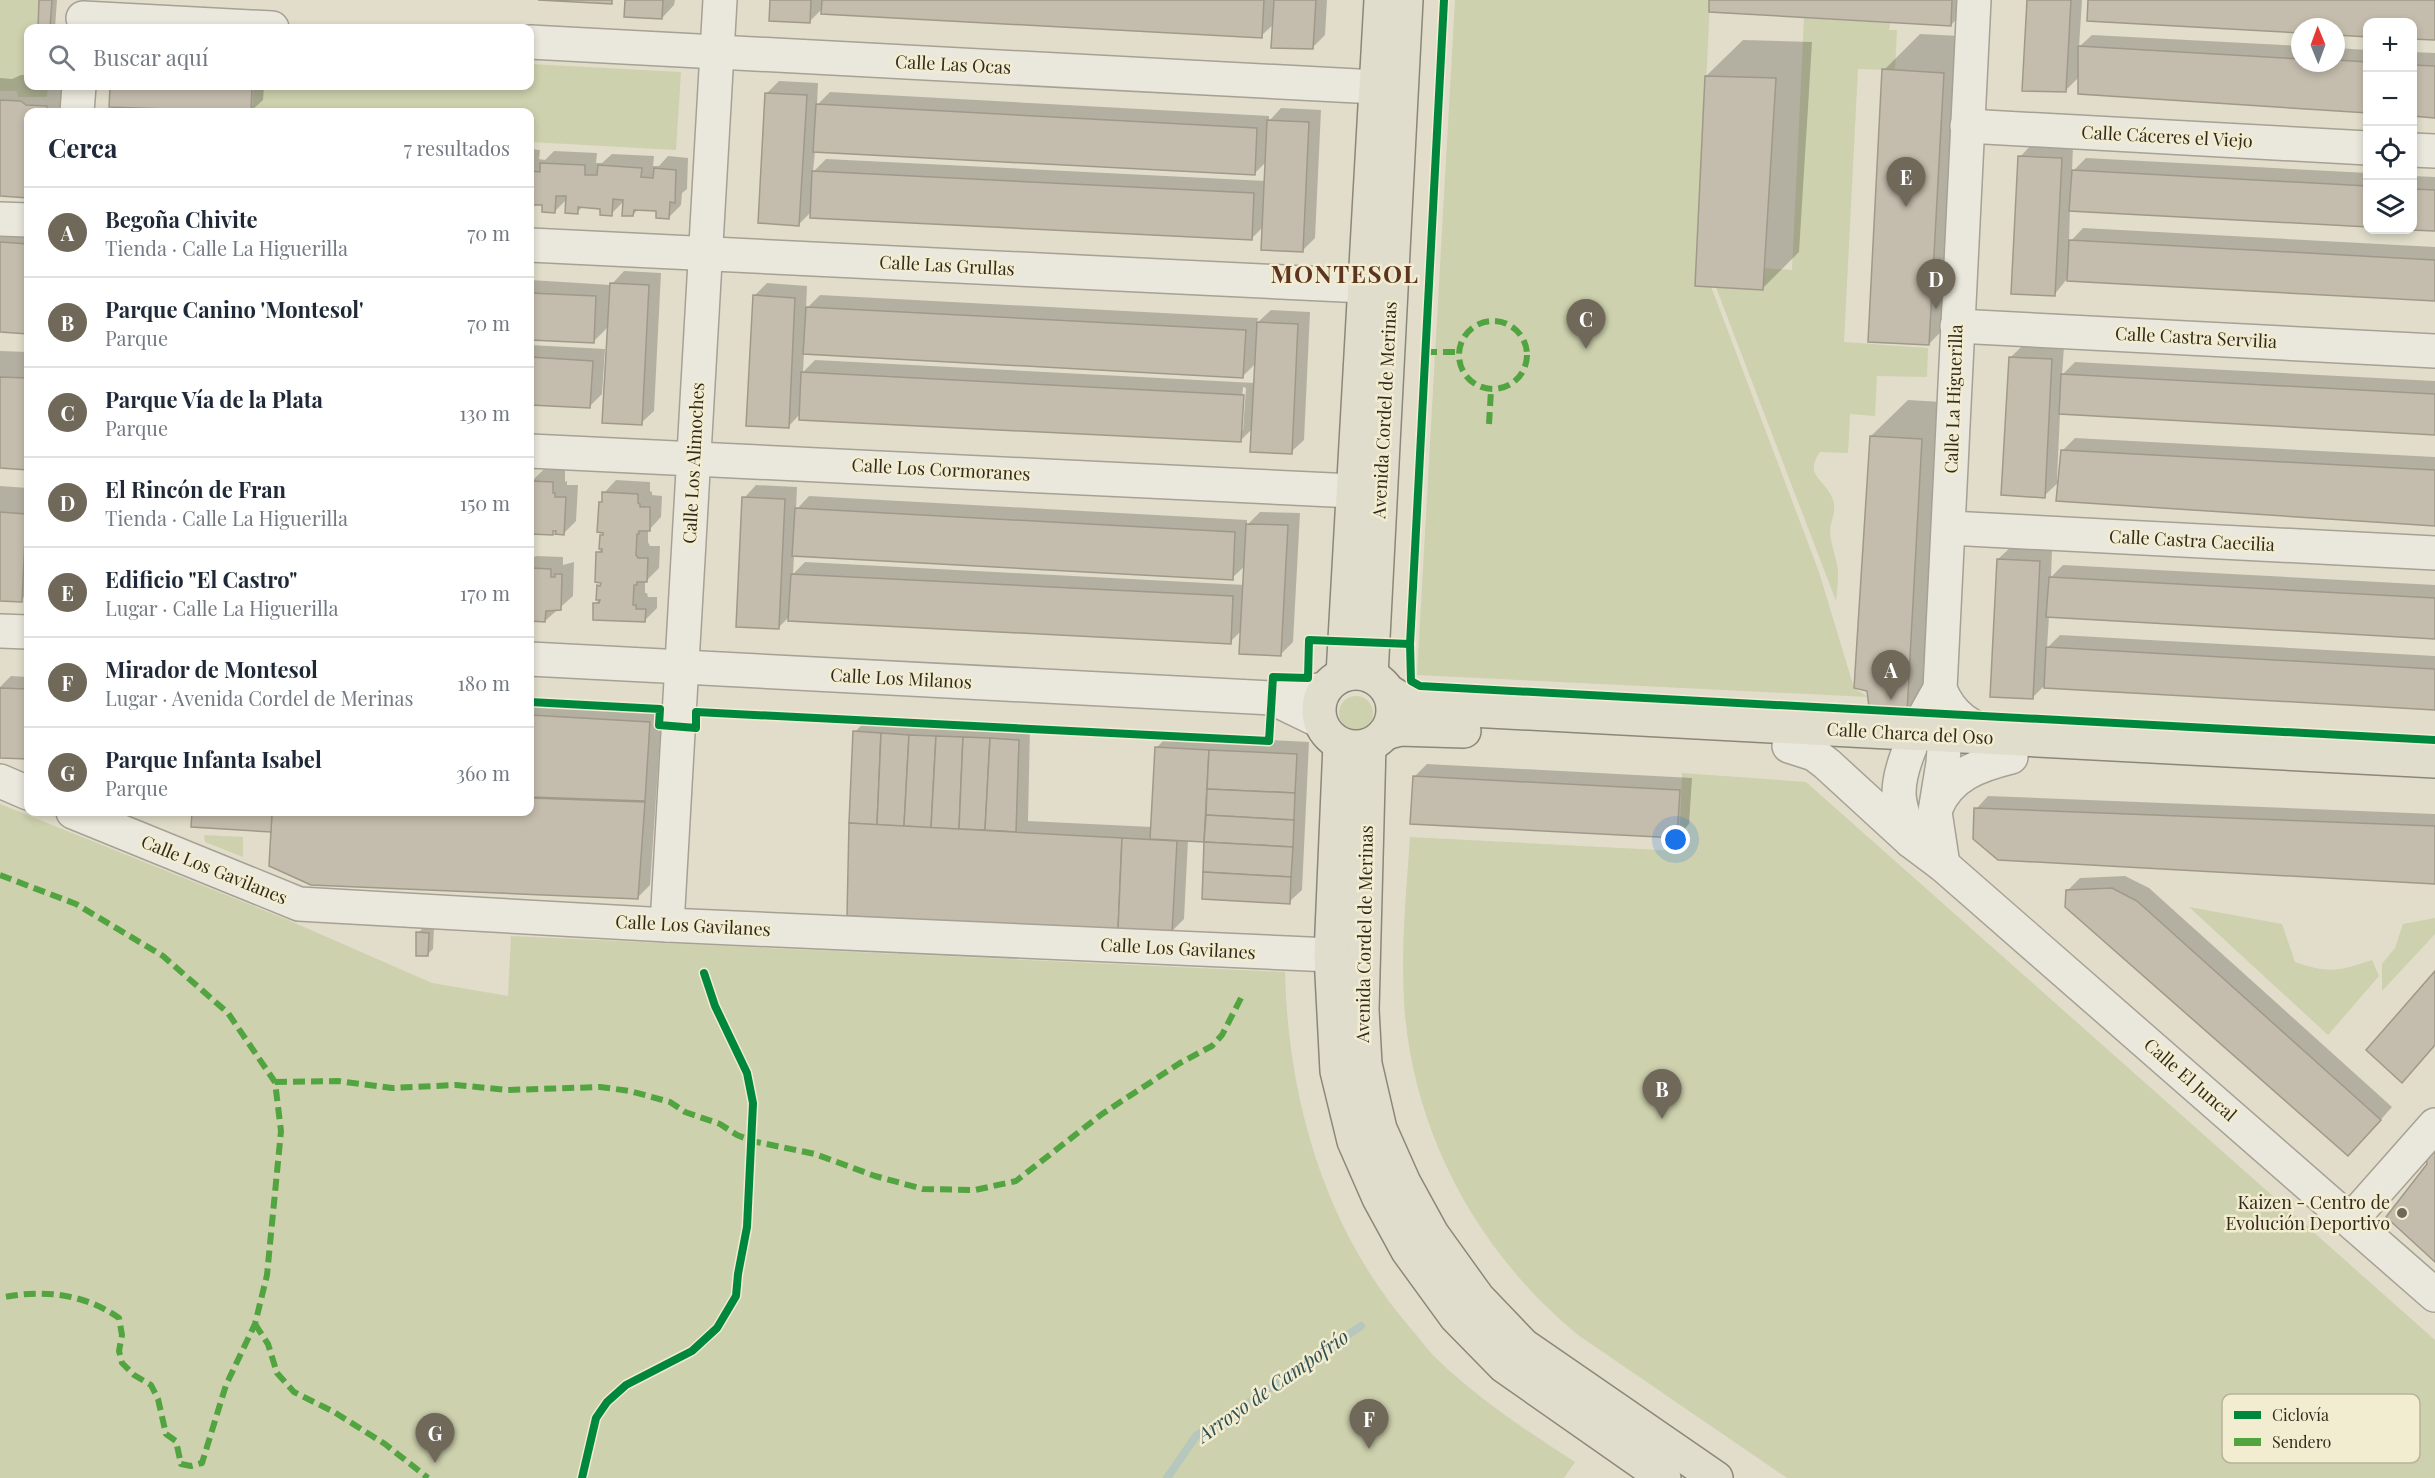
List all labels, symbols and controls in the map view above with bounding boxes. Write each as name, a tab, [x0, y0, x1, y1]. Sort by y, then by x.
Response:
north arrow	[2291, 18, 2345, 72]
map controls	[2363, 18, 2417, 234]
button: +	[2363, 18, 2417, 72]
search box	[24, 24, 534, 90]
icon: search	[45, 41, 78, 74]
text: Buscar aquí	[93, 42, 208, 72]
street label: Calle Las Ocas	[894, 49, 1012, 79]
button: −	[2363, 72, 2417, 126]
street label: Calle Cáceres el Viejo	[2081, 120, 2253, 152]
button: locate	[2363, 126, 2417, 180]
text: Cerca	[48, 130, 117, 165]
text: 7 resultados	[404, 134, 510, 161]
pin: E	[1886, 158, 1926, 207]
button: layers	[2363, 180, 2417, 234]
text: Begoña Chivite	[105, 204, 258, 234]
text: A	[61, 219, 74, 246]
text: 70 m	[467, 219, 510, 246]
text: Tienda · Calle La Higuerilla	[105, 234, 348, 261]
street label: Calle Las Grullas	[879, 249, 1015, 281]
district label: MONTESOL	[1271, 257, 1420, 289]
pin: D	[1916, 260, 1956, 309]
text: Parque Canino 'Montesol'	[105, 294, 364, 324]
pin: C	[1566, 300, 1606, 349]
street label: Avenida Cordel de Merinas	[1366, 301, 1402, 520]
text: B	[61, 309, 74, 336]
text: 70 m	[467, 309, 510, 336]
street label: Calle Castra Servilia	[2114, 321, 2278, 353]
text: Parque	[105, 324, 168, 351]
street label: Calle La Higuerilla	[1938, 324, 1968, 474]
street label: Calle Los Alimoches	[677, 382, 709, 544]
text: Parque Vía de la Plata	[105, 384, 323, 414]
text: C	[60, 399, 75, 426]
text: 130 m	[459, 399, 510, 426]
text: Parque	[105, 414, 168, 441]
street label: Calle Los Cormoranes	[851, 452, 1031, 486]
text: El Rincón de Fran	[105, 474, 286, 504]
text: D	[60, 489, 75, 516]
text: 150 m	[460, 489, 510, 516]
text: Tienda · Calle La Higuerilla	[105, 504, 348, 531]
street label: Calle Castra Caecilia	[2109, 524, 2276, 556]
text: Edificio "El Castro"	[105, 564, 297, 594]
text: E	[61, 579, 74, 606]
text: 170 m	[460, 579, 510, 606]
text: Lugar · Calle La Higuerilla	[105, 594, 338, 621]
pin: A	[1872, 650, 1910, 700]
text: Mirador de Montesol	[105, 654, 318, 684]
street label: Calle Los Milanos	[830, 662, 972, 694]
text: F	[62, 669, 73, 696]
text: 180 m	[457, 669, 510, 696]
text: Lugar · Avenida Cordel de Merinas	[105, 684, 413, 711]
street label: Calle Charca del Oso	[1826, 717, 1994, 749]
text: Parque Infanta Isabel	[105, 744, 322, 774]
text: G	[60, 759, 75, 786]
text: 360 m	[456, 759, 510, 786]
text: Parque	[105, 774, 168, 801]
street label: Avenida Cordel de Merinas	[1350, 825, 1378, 1044]
your location	[1661, 825, 1690, 854]
street label: Calle Los Gavilanes	[138, 829, 291, 909]
street label: Calle Los Gavilanes	[615, 909, 771, 941]
street label: Calle Los Gavilanes	[1100, 932, 1256, 964]
street label: Calle El Juncal	[2139, 1032, 2242, 1126]
pin: B	[1642, 1070, 1682, 1119]
place label: Kaizen - Centro de Evolución Deportivo	[2225, 1190, 2390, 1235]
marker: Kaizen - Centro de Evolución Deportivo	[2395, 1206, 2409, 1220]
water label: Arroyo de Campofrío	[1189, 1322, 1353, 1448]
legend	[2222, 1394, 2420, 1463]
pin: F	[1350, 1400, 1388, 1449]
text: Ciclovía	[2272, 1404, 2329, 1425]
pin: G	[416, 1414, 454, 1463]
text: Sendero	[2272, 1431, 2331, 1452]

